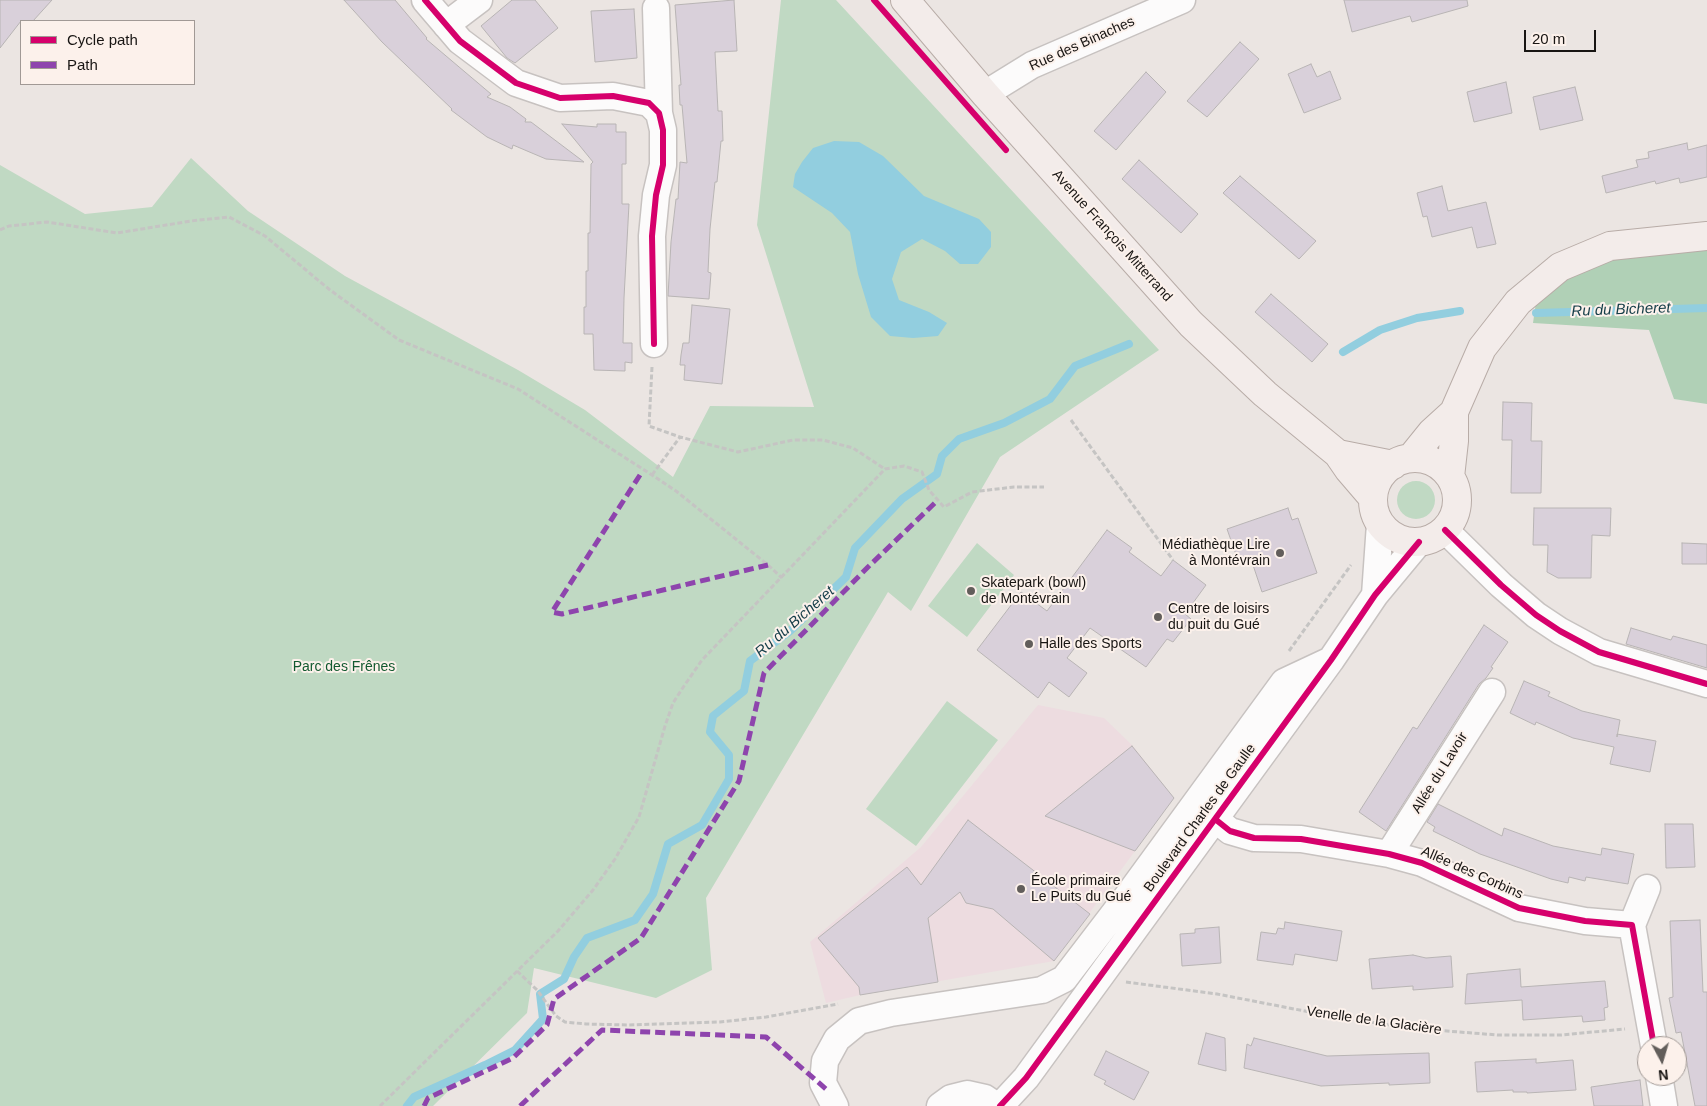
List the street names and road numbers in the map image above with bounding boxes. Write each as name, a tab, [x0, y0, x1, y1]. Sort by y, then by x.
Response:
street label: Rue des Binaches	[1027, 13, 1137, 75]
street label: Avenue François Mitterrand	[1048, 167, 1176, 305]
street label: Allée du Lavoir	[1408, 729, 1472, 817]
street label: Boulevard Charles de Gaulle	[1141, 741, 1259, 895]
street label: Allée des Corbins	[1418, 843, 1526, 903]
street label: Venelle de la Glacière	[1305, 1003, 1443, 1039]

